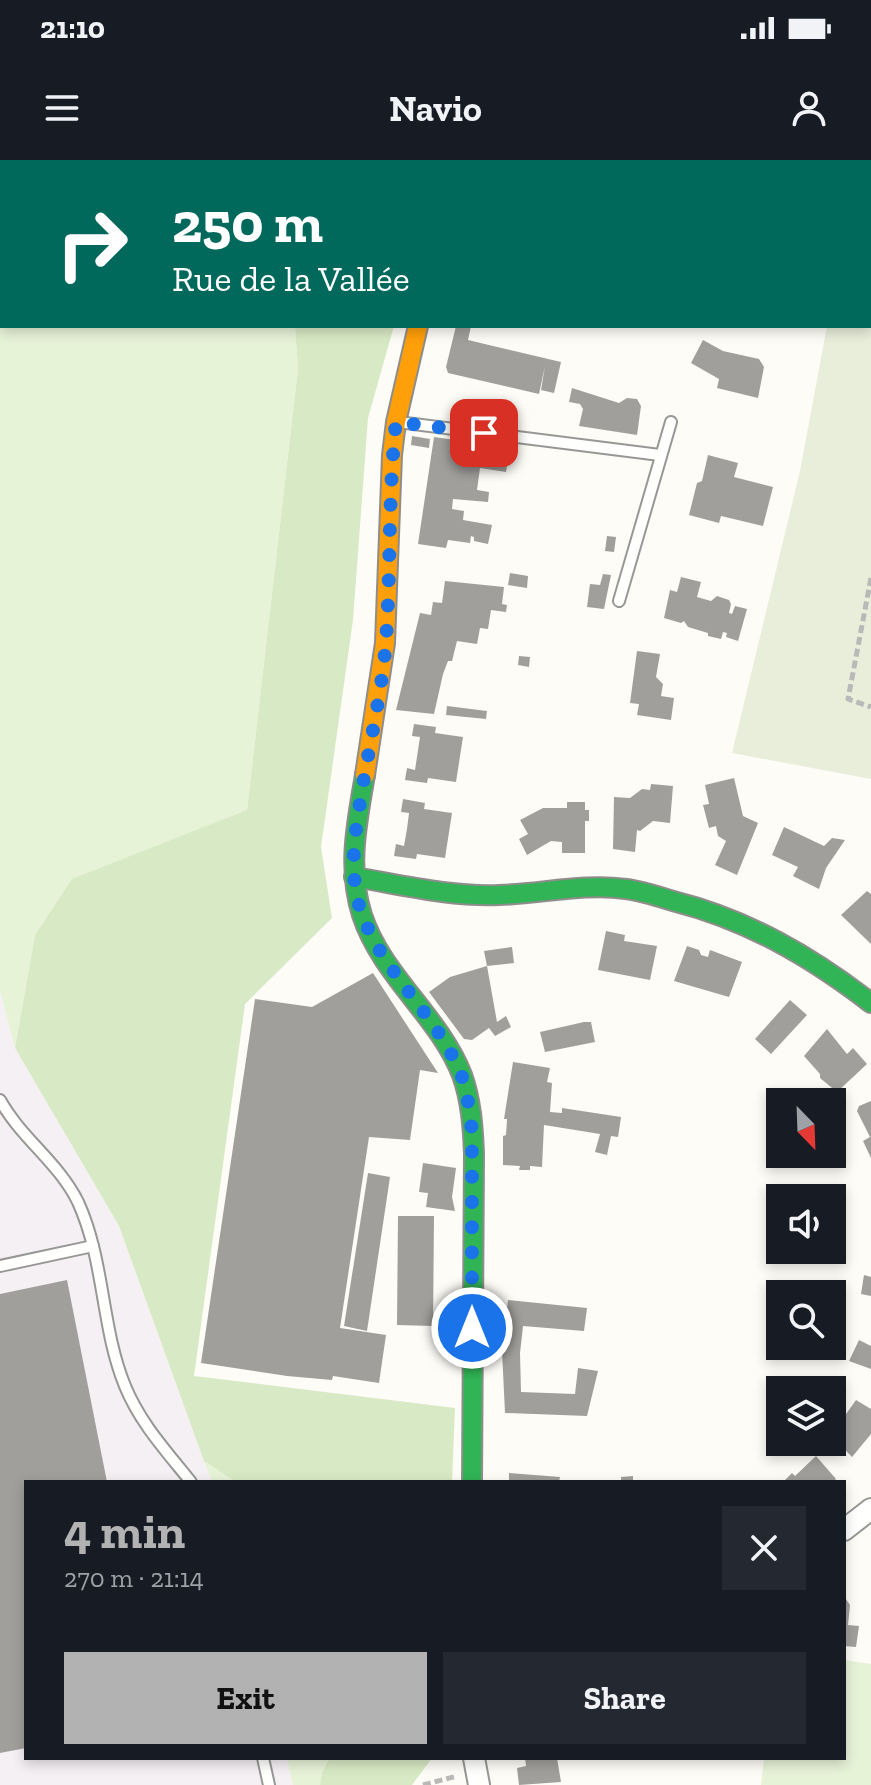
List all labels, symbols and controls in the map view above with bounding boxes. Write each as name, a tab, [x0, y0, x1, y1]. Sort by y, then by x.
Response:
text: 21:10	[40, 10, 105, 46]
icon: menu	[40, 86, 84, 130]
icon: person	[787, 86, 831, 130]
text: Navio	[389, 87, 482, 130]
text: 250 m	[172, 189, 323, 256]
icon: right	[40, 192, 144, 296]
text: Rue de la Vallée	[172, 257, 410, 300]
pin	[450, 399, 518, 467]
icon: arrive	[462, 411, 506, 455]
north arrow	[766, 1088, 846, 1168]
map controls	[766, 1088, 846, 1456]
button: sound	[766, 1184, 846, 1264]
button: search	[766, 1280, 846, 1360]
position arrow	[430, 1286, 514, 1370]
button: layers	[766, 1376, 846, 1456]
text: 4 min	[64, 1503, 185, 1560]
button: close	[722, 1506, 806, 1590]
text: 270 m · 21:14	[64, 1562, 204, 1594]
button: Exit	[64, 1652, 427, 1744]
button: Share	[443, 1652, 806, 1744]

